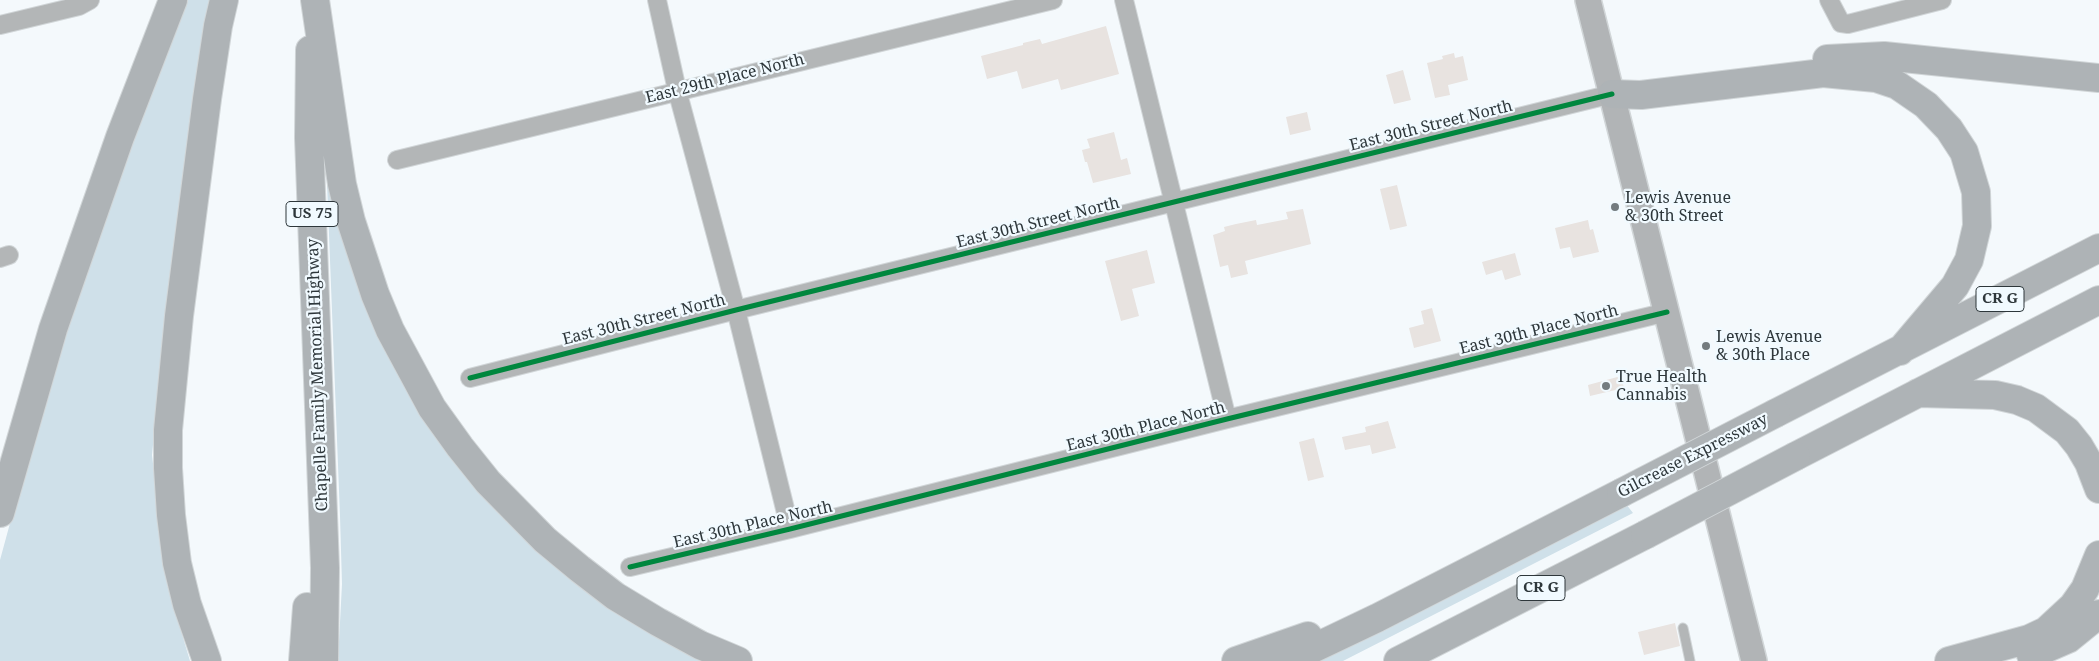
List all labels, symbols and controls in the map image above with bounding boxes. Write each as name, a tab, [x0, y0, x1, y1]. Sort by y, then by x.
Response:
street label: East 29th Place North	[644, 50, 806, 108]
street label: East 30th Street North	[1347, 96, 1515, 156]
place label: Lewis Avenue & 30th Street	[1625, 188, 1731, 226]
street label: East 30th Street North	[954, 193, 1122, 253]
marker: Lewis Avenue & 30th Street	[1609, 201, 1621, 213]
road number: US 75	[286, 202, 338, 226]
street label: Chapelle Family Memorial Highway	[304, 238, 332, 512]
road number: CR G	[1976, 286, 2024, 312]
street label: East 30th Street North	[560, 290, 728, 350]
street label: East 30th Place North	[1458, 301, 1620, 359]
place label: Lewis Avenue & 30th Place	[1716, 327, 1822, 365]
marker: Lewis Avenue & 30th Place	[1700, 340, 1712, 352]
place label: True Health Cannabis	[1616, 367, 1707, 405]
marker: True Health Cannabis	[1600, 380, 1612, 392]
street label: East 30th Place North	[1065, 398, 1227, 456]
street label: Gilcrease Expressway	[1615, 410, 1771, 502]
street label: East 30th Place North	[672, 497, 834, 553]
road number: CR G	[1517, 576, 1565, 600]

